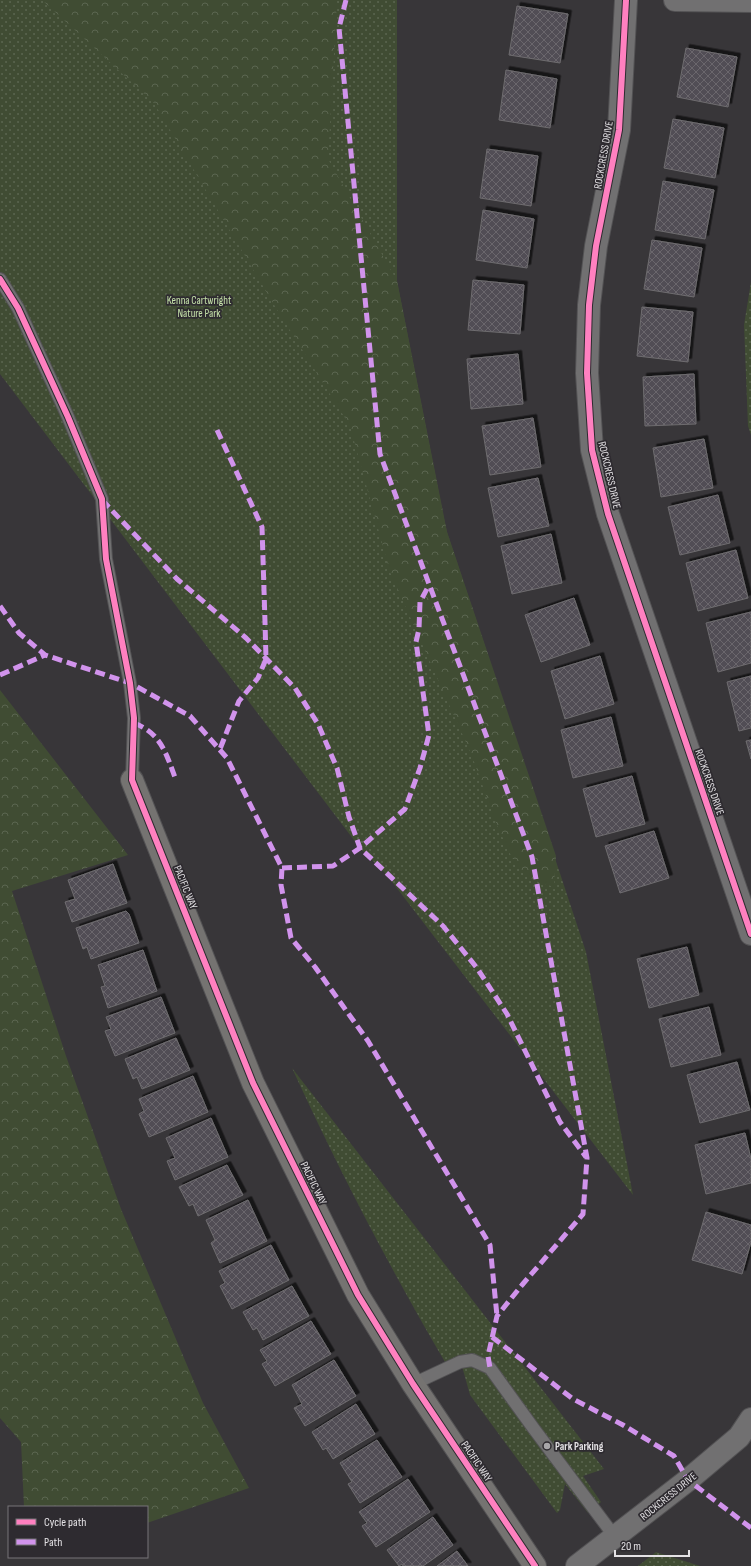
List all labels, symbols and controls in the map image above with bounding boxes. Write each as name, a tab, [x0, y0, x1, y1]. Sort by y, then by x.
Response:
street label: ROCKCRESS DRIVE	[591, 120, 616, 190]
park label: Kenna Cartwright Nature Park	[167, 294, 232, 320]
street label: ROCKCRESS DRIVE	[595, 440, 624, 510]
street label: ROCKCRESS DRIVE	[692, 748, 727, 817]
street label: PACIFIC WAY	[171, 863, 200, 911]
street label: PACIFIC WAY	[298, 1160, 330, 1207]
street label: PACIFIC WAY	[458, 1439, 495, 1484]
place label: Park Parking	[555, 1440, 604, 1453]
marker: Park Parking	[542, 1441, 552, 1451]
street label: ROCKCRESS DRIVE	[638, 1470, 699, 1523]
legend	[8, 1506, 148, 1558]
text: Cycle path	[44, 1515, 86, 1530]
scale bar	[615, 1532, 689, 1558]
text: Path	[44, 1535, 62, 1550]
text: 20 m	[621, 1539, 641, 1554]

